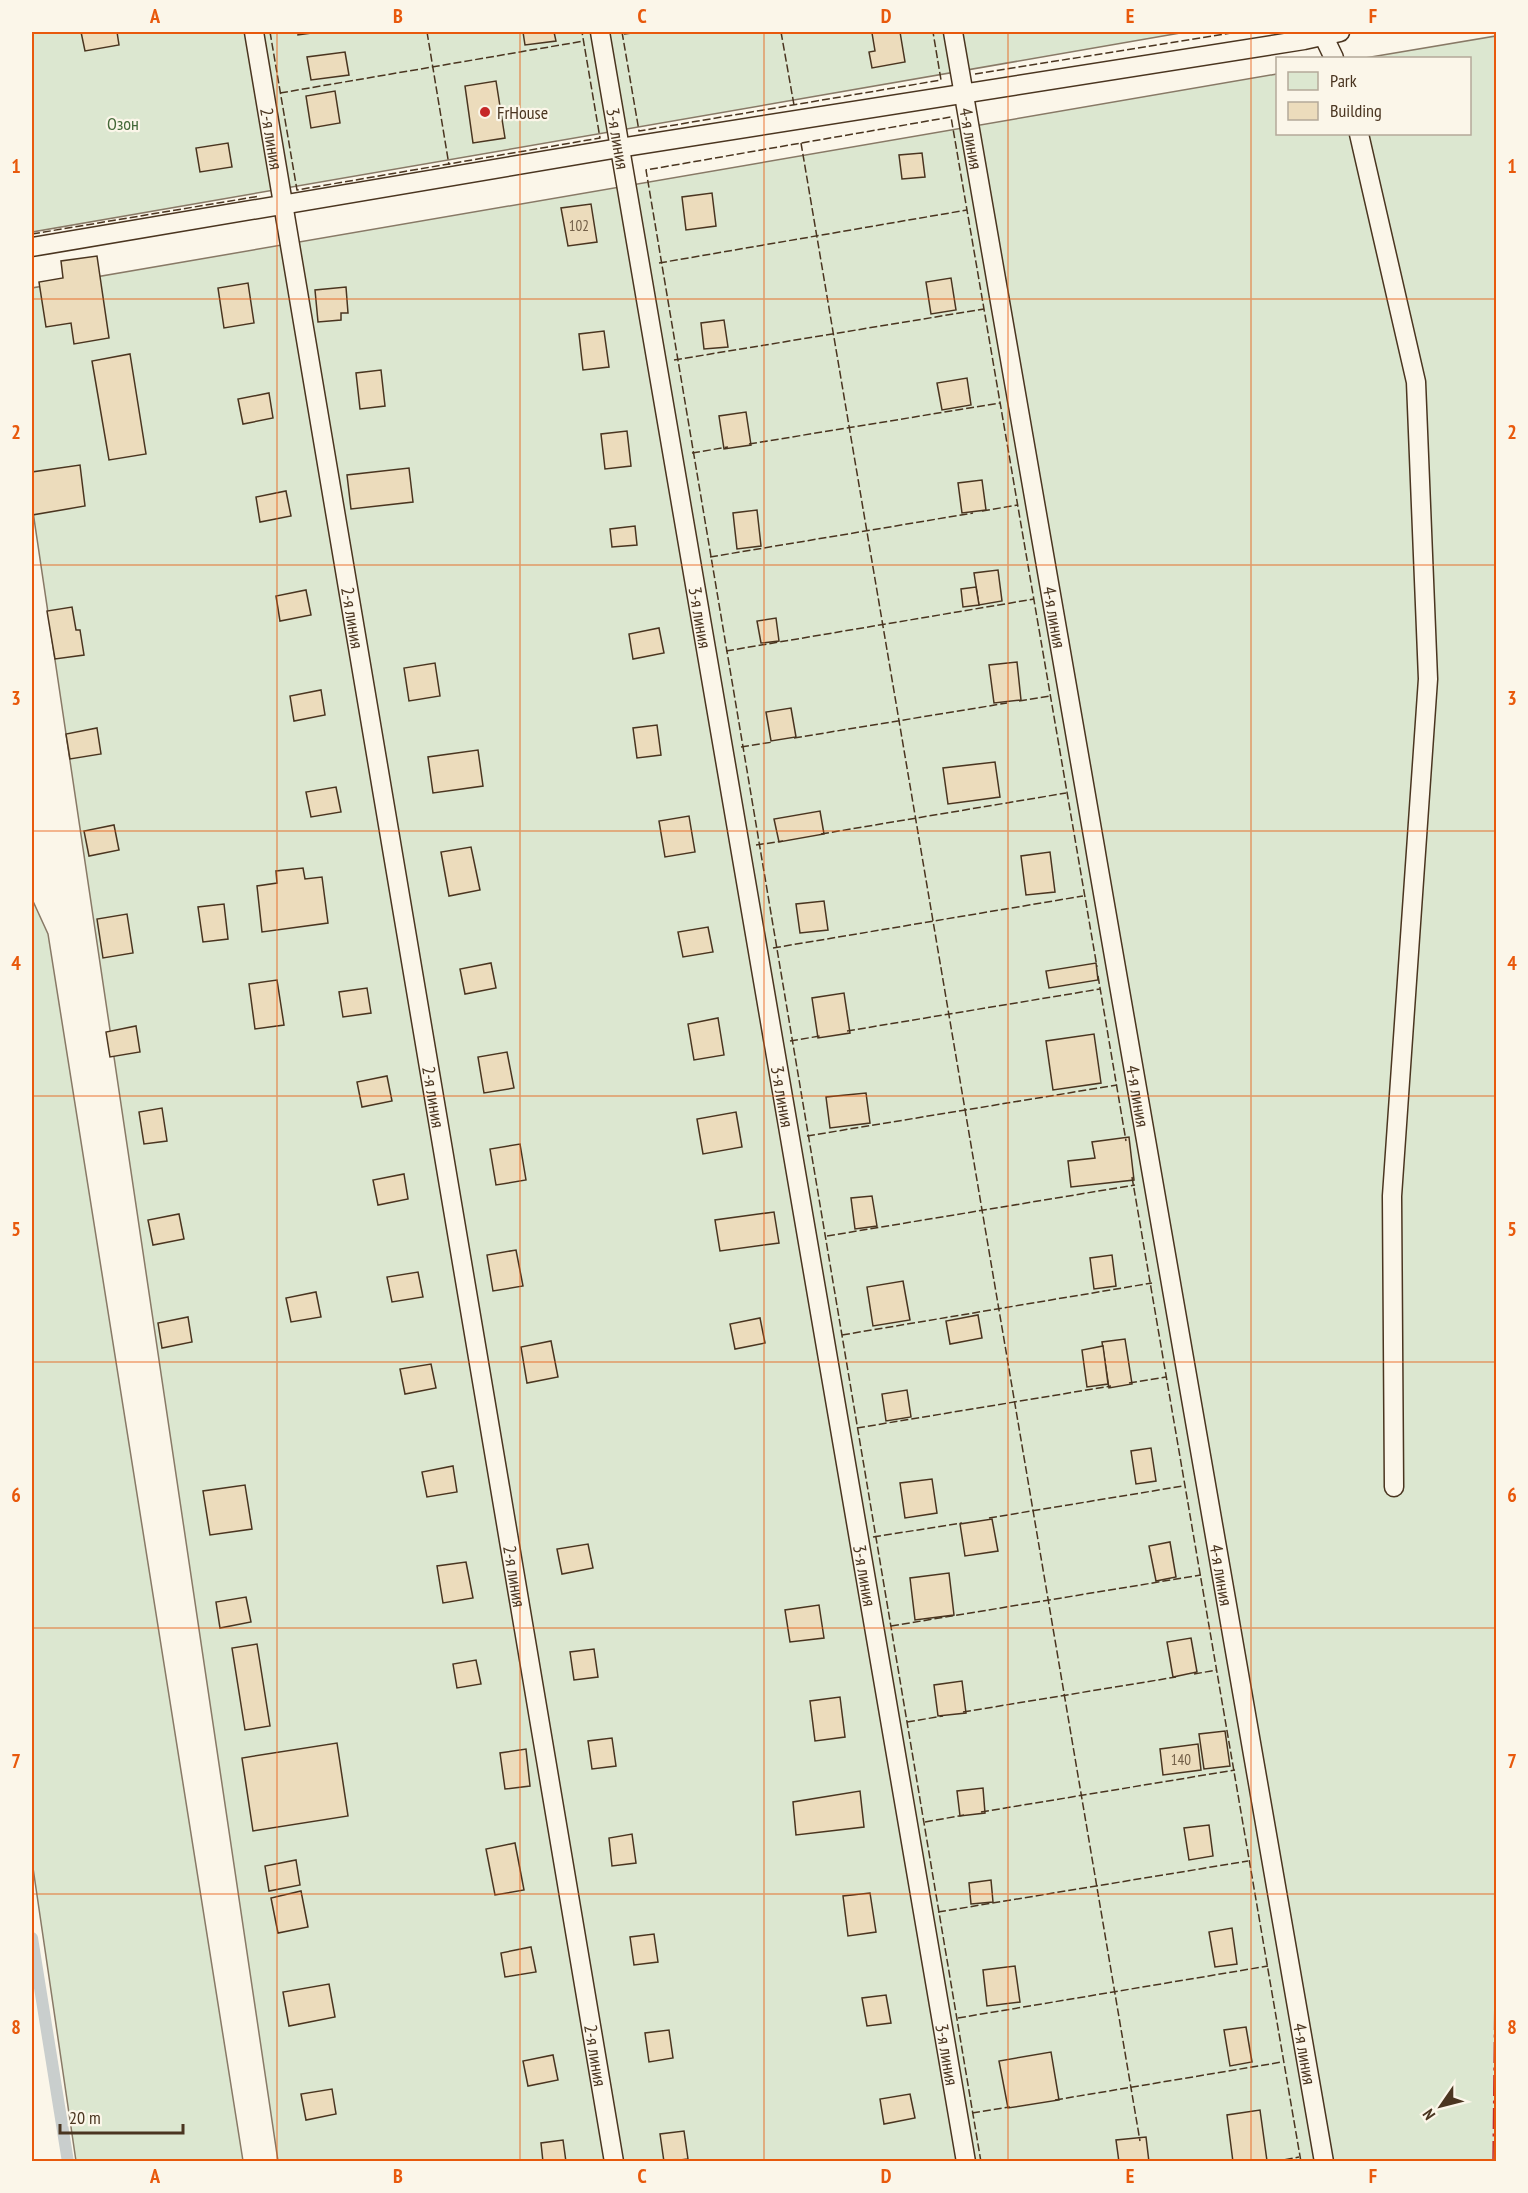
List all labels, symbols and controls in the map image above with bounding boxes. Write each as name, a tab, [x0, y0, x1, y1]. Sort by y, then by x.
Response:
text: A	[149, 3, 161, 29]
text: B	[393, 3, 403, 29]
text: C	[637, 3, 647, 29]
text: D	[881, 3, 892, 29]
text: E	[1126, 3, 1134, 29]
text: F	[1369, 3, 1377, 29]
legend	[1276, 57, 1471, 135]
text: Park	[1330, 69, 1357, 92]
text: Building	[1330, 99, 1382, 122]
place label: FrHouse	[497, 101, 548, 124]
marker: FrHouse	[478, 105, 492, 119]
street label: 2-я линия	[255, 106, 289, 171]
street label: 3-я линия	[602, 106, 635, 171]
street label: 4-я линия	[955, 106, 988, 171]
park label: Озон	[107, 112, 139, 135]
text: 1	[11, 153, 21, 179]
text: 1	[1507, 153, 1517, 179]
house number: 102	[569, 216, 589, 235]
text: 2	[11, 419, 21, 445]
text: 2	[1507, 419, 1517, 445]
street label: 2-я линия	[336, 585, 370, 650]
street label: 3-я линия	[684, 585, 717, 650]
street label: 4-я линия	[1038, 585, 1072, 650]
text: 3	[11, 685, 21, 711]
text: 3	[1507, 685, 1517, 711]
text: 4	[11, 950, 21, 976]
text: 4	[1507, 950, 1517, 976]
street label: 4-я линия	[1122, 1063, 1155, 1129]
street label: 2-я линия	[417, 1064, 450, 1129]
street label: 3-я линия	[766, 1064, 799, 1129]
text: 5	[11, 1216, 21, 1242]
text: 5	[1507, 1216, 1517, 1242]
text: 6	[11, 1482, 21, 1508]
text: 6	[1507, 1482, 1517, 1508]
street label: 4-я линия	[1205, 1542, 1238, 1607]
street label: 3-я линия	[849, 1543, 882, 1608]
street label: 2-я линия	[498, 1544, 531, 1609]
text: 7	[11, 1748, 21, 1774]
text: 7	[1507, 1748, 1517, 1774]
house number: 140	[1171, 1750, 1191, 1769]
text: 8	[11, 2014, 21, 2040]
text: 8	[1507, 2014, 1517, 2040]
street label: 4-я линия	[1288, 2021, 1322, 2086]
street label: 3-я линия	[931, 2022, 964, 2087]
street label: 2-я линия	[579, 2023, 612, 2088]
north arrow	[1411, 2076, 1471, 2136]
scale bar	[60, 2097, 183, 2135]
text: N	[1418, 2105, 1439, 2124]
text: 20 m	[69, 2106, 101, 2129]
text: A	[149, 2163, 161, 2189]
text: B	[393, 2163, 403, 2189]
text: C	[637, 2163, 647, 2189]
text: D	[881, 2163, 892, 2189]
text: E	[1126, 2163, 1134, 2189]
text: F	[1369, 2163, 1377, 2189]

